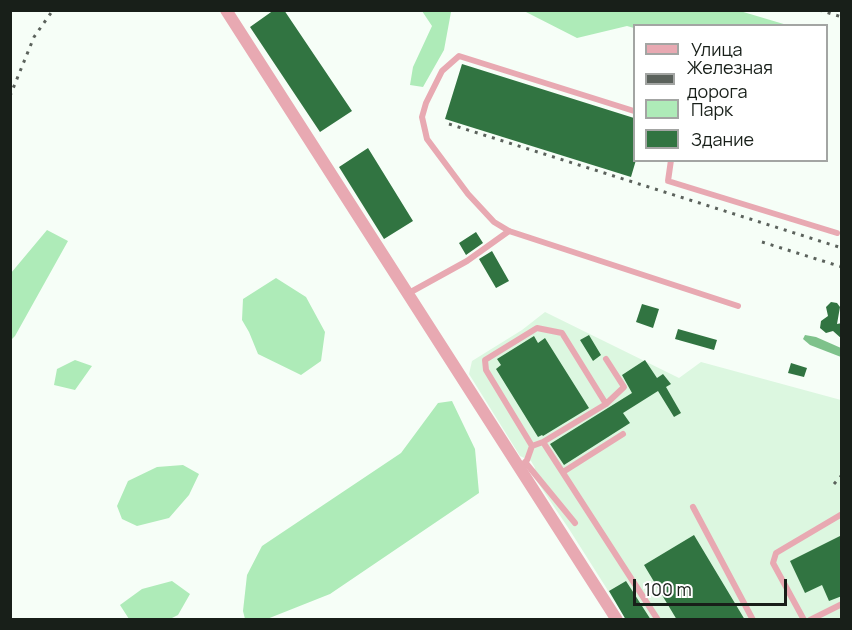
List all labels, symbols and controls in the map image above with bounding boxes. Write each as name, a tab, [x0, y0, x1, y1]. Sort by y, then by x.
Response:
legend	[633, 24, 828, 162]
text: Улица	[691, 37, 743, 61]
text: Железная дорога	[687, 55, 773, 103]
text: Парк	[691, 97, 733, 121]
text: Здание	[691, 127, 754, 151]
scale bar	[636, 567, 790, 605]
text: 100 m	[644, 577, 692, 601]

